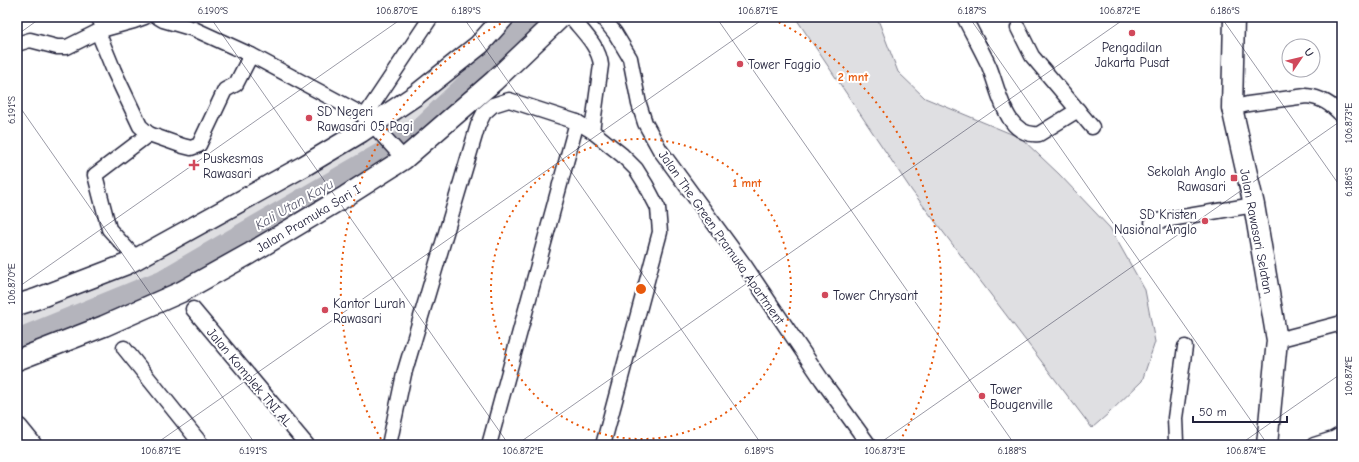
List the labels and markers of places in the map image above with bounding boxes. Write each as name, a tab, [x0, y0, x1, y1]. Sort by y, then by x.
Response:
marker: Pengadilan Jakarta Pusat	[1127, 28, 1137, 38]
place label: Pengadilan Jakarta Pusat	[1095, 40, 1171, 70]
place label: Tower Faggio	[748, 57, 821, 72]
marker: Tower Faggio	[735, 59, 745, 69]
place label: SD Negeri Rawasari 05 Pagi	[317, 104, 413, 134]
marker: SD Negeri Rawasari 05 Pagi	[304, 113, 314, 123]
place label: Puskesmas Rawasari	[203, 151, 263, 181]
marker: Puskesmas Rawasari	[188, 159, 200, 171]
place label: Sekolah Anglo Rawasari	[1147, 164, 1226, 194]
marker: Sekolah Anglo Rawasari	[1229, 173, 1239, 183]
place label: SD Kristen Nasional Anglo	[1114, 207, 1197, 237]
marker: SD Kristen Nasional Anglo	[1200, 216, 1210, 226]
centre of rings	[634, 282, 648, 296]
place label: Tower Chrysant	[833, 288, 919, 303]
marker: Tower Chrysant	[820, 290, 830, 300]
place label: Kantor Lurah Rawasari	[333, 296, 406, 326]
marker: Kantor Lurah Rawasari	[320, 305, 330, 315]
place label: Tower Bougenville	[990, 382, 1053, 412]
marker: Tower Bougenville	[977, 391, 987, 401]

